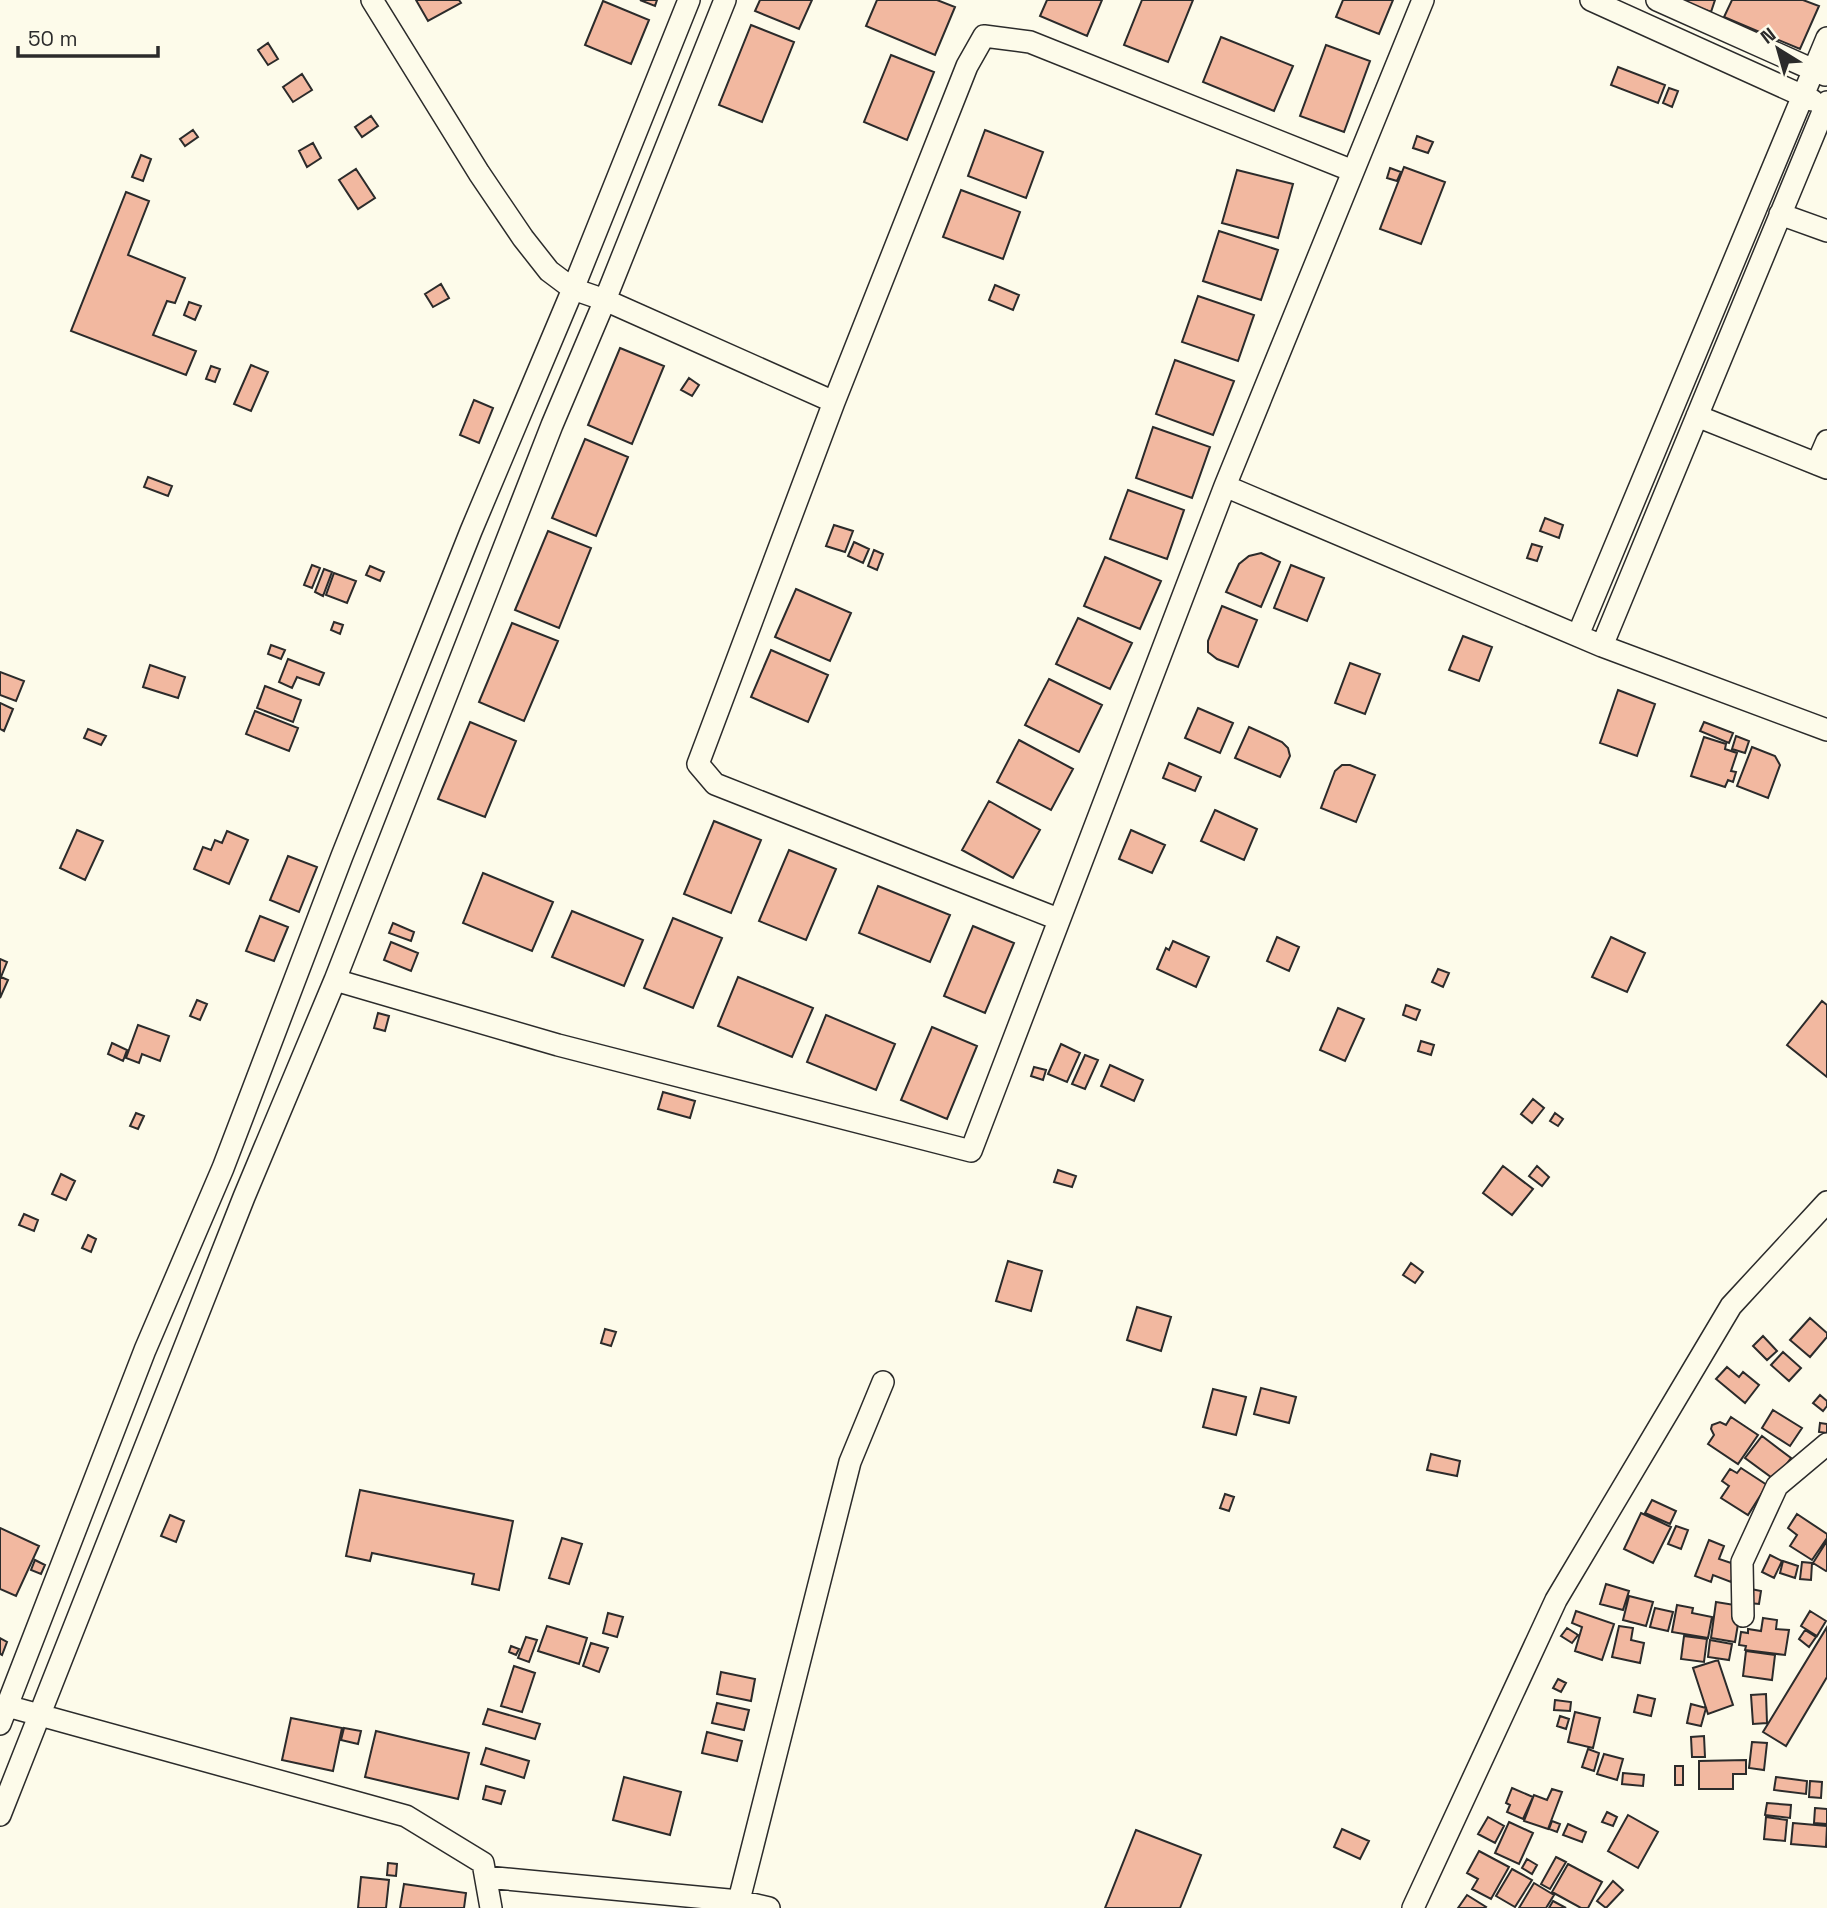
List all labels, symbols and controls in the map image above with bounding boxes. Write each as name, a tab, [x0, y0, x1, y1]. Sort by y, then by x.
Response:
scale bar	[18, 14, 158, 58]
north arrow	[1743, 14, 1813, 84]
text: N	[1755, 22, 1781, 50]
text: 50 m	[28, 25, 78, 52]

